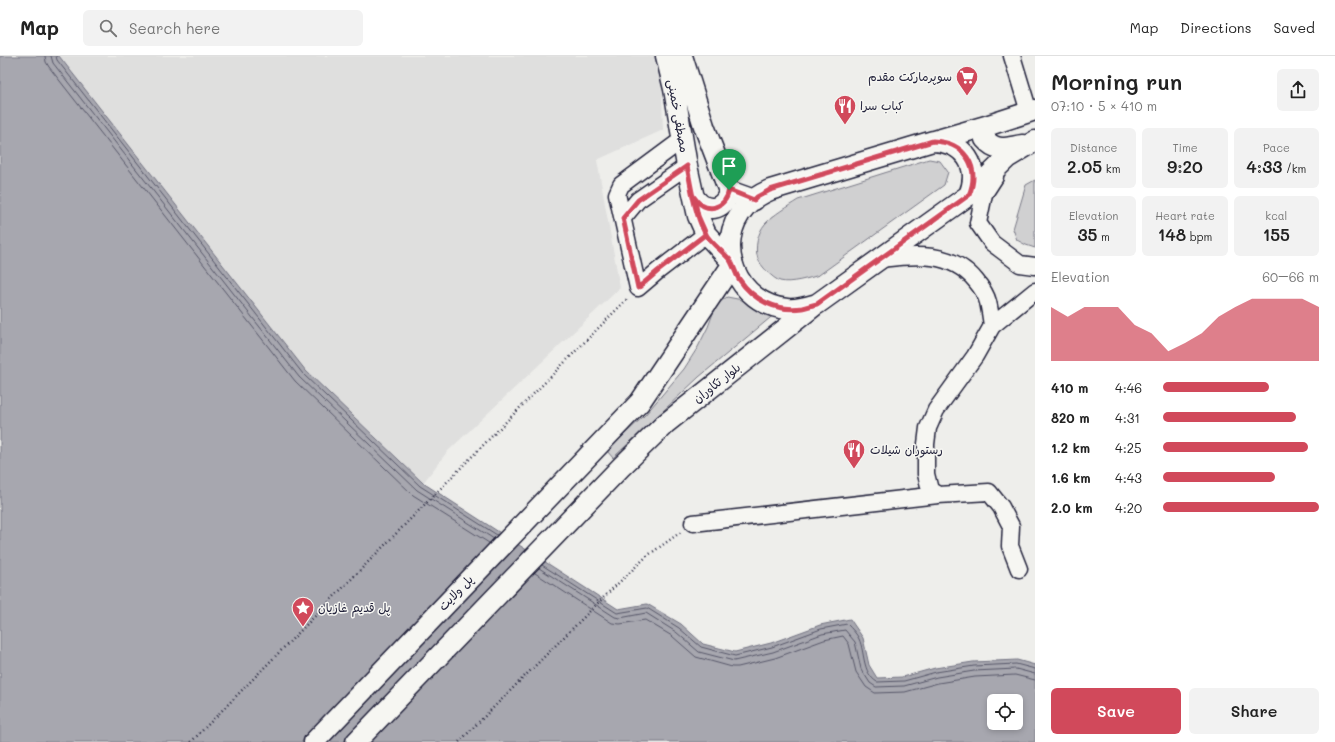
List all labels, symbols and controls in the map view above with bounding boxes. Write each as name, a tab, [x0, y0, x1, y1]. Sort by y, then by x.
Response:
search box	[83, 10, 363, 46]
text: Map	[20, 15, 59, 40]
icon: search	[97, 17, 119, 39]
text: Search here	[129, 18, 220, 38]
text: Map	[1130, 18, 1158, 37]
text: Directions	[1180, 18, 1251, 37]
text: Saved	[1273, 18, 1315, 37]
supermarket icon: سوپرمارکت مقدم	[954, 64, 980, 97]
text: Morning run	[1051, 67, 1182, 96]
place label: سوپرمارکت مقدم	[868, 68, 952, 86]
button: share	[1277, 69, 1319, 111]
street label: مصطفی خمینی	[664, 78, 693, 154]
restaurant icon: کباب سرا	[832, 93, 858, 126]
place label: کباب سرا	[860, 97, 904, 114]
text: 07:10 · 5 × 410 m	[1051, 97, 1157, 114]
text: Distance	[1070, 140, 1117, 155]
text: Time	[1172, 140, 1198, 155]
text: Pace	[1263, 140, 1290, 155]
pin	[712, 149, 746, 190]
icon: arrive	[718, 155, 740, 177]
text: 2.05	[1067, 155, 1102, 177]
text: 9:20	[1167, 155, 1203, 177]
text: 4:33	[1246, 155, 1282, 177]
text: km	[1102, 161, 1120, 176]
text: /km	[1282, 161, 1306, 176]
text: Elevation	[1069, 208, 1118, 223]
text: Heart rate	[1155, 208, 1215, 223]
text: kcal	[1265, 208, 1287, 223]
text: 35	[1077, 223, 1098, 245]
text: 148	[1158, 223, 1186, 245]
text: 155	[1263, 223, 1290, 245]
text: m	[1098, 229, 1110, 244]
text: bpm	[1186, 229, 1212, 244]
text: Elevation	[1051, 268, 1109, 285]
text: 60–66 m	[1262, 268, 1319, 285]
street label: بلوار تکاوران	[689, 359, 744, 407]
text: 410 m	[1051, 379, 1088, 396]
text: 4:46	[1115, 379, 1142, 396]
text: 820 m	[1051, 409, 1090, 426]
text: 4:31	[1115, 409, 1140, 426]
restaurant icon: رستوران شیلات	[841, 437, 867, 470]
text: 1.2 km	[1051, 439, 1090, 456]
text: 4:25	[1115, 439, 1141, 456]
place label: رستوران شیلات	[870, 441, 943, 458]
text: 1.6 km	[1051, 469, 1091, 486]
text: 4:43	[1115, 469, 1142, 486]
text: 2.0 km	[1051, 499, 1093, 516]
text: 4:20	[1115, 499, 1142, 516]
street label: پل ولایت	[434, 571, 477, 614]
place icon: پل قدیم غازیان	[290, 595, 316, 628]
place label: پل قدیم غازیان	[318, 599, 390, 617]
button: Save	[1051, 688, 1181, 734]
button: Share	[1189, 688, 1319, 734]
map controls	[987, 694, 1023, 730]
button: locate	[987, 694, 1023, 730]

